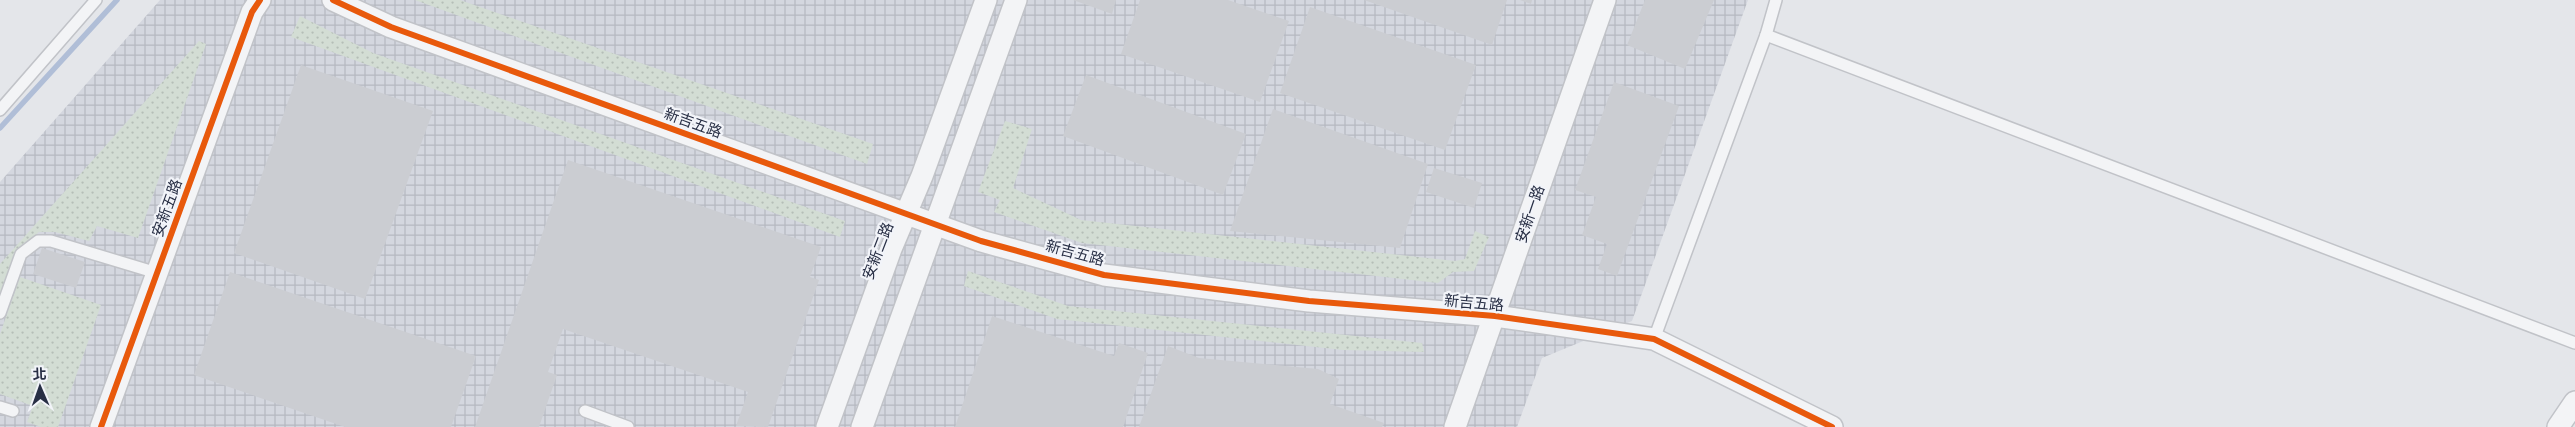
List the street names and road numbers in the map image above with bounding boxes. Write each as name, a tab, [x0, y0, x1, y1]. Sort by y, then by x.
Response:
street label: 新吉五路	[661, 105, 724, 144]
street label: 安新五路	[149, 177, 188, 240]
street label: 安新一路	[1513, 183, 1550, 246]
street label: 安新二路	[860, 220, 899, 283]
street label: 新吉五路	[1043, 238, 1106, 271]
street label: 新吉五路	[1443, 292, 1505, 317]

